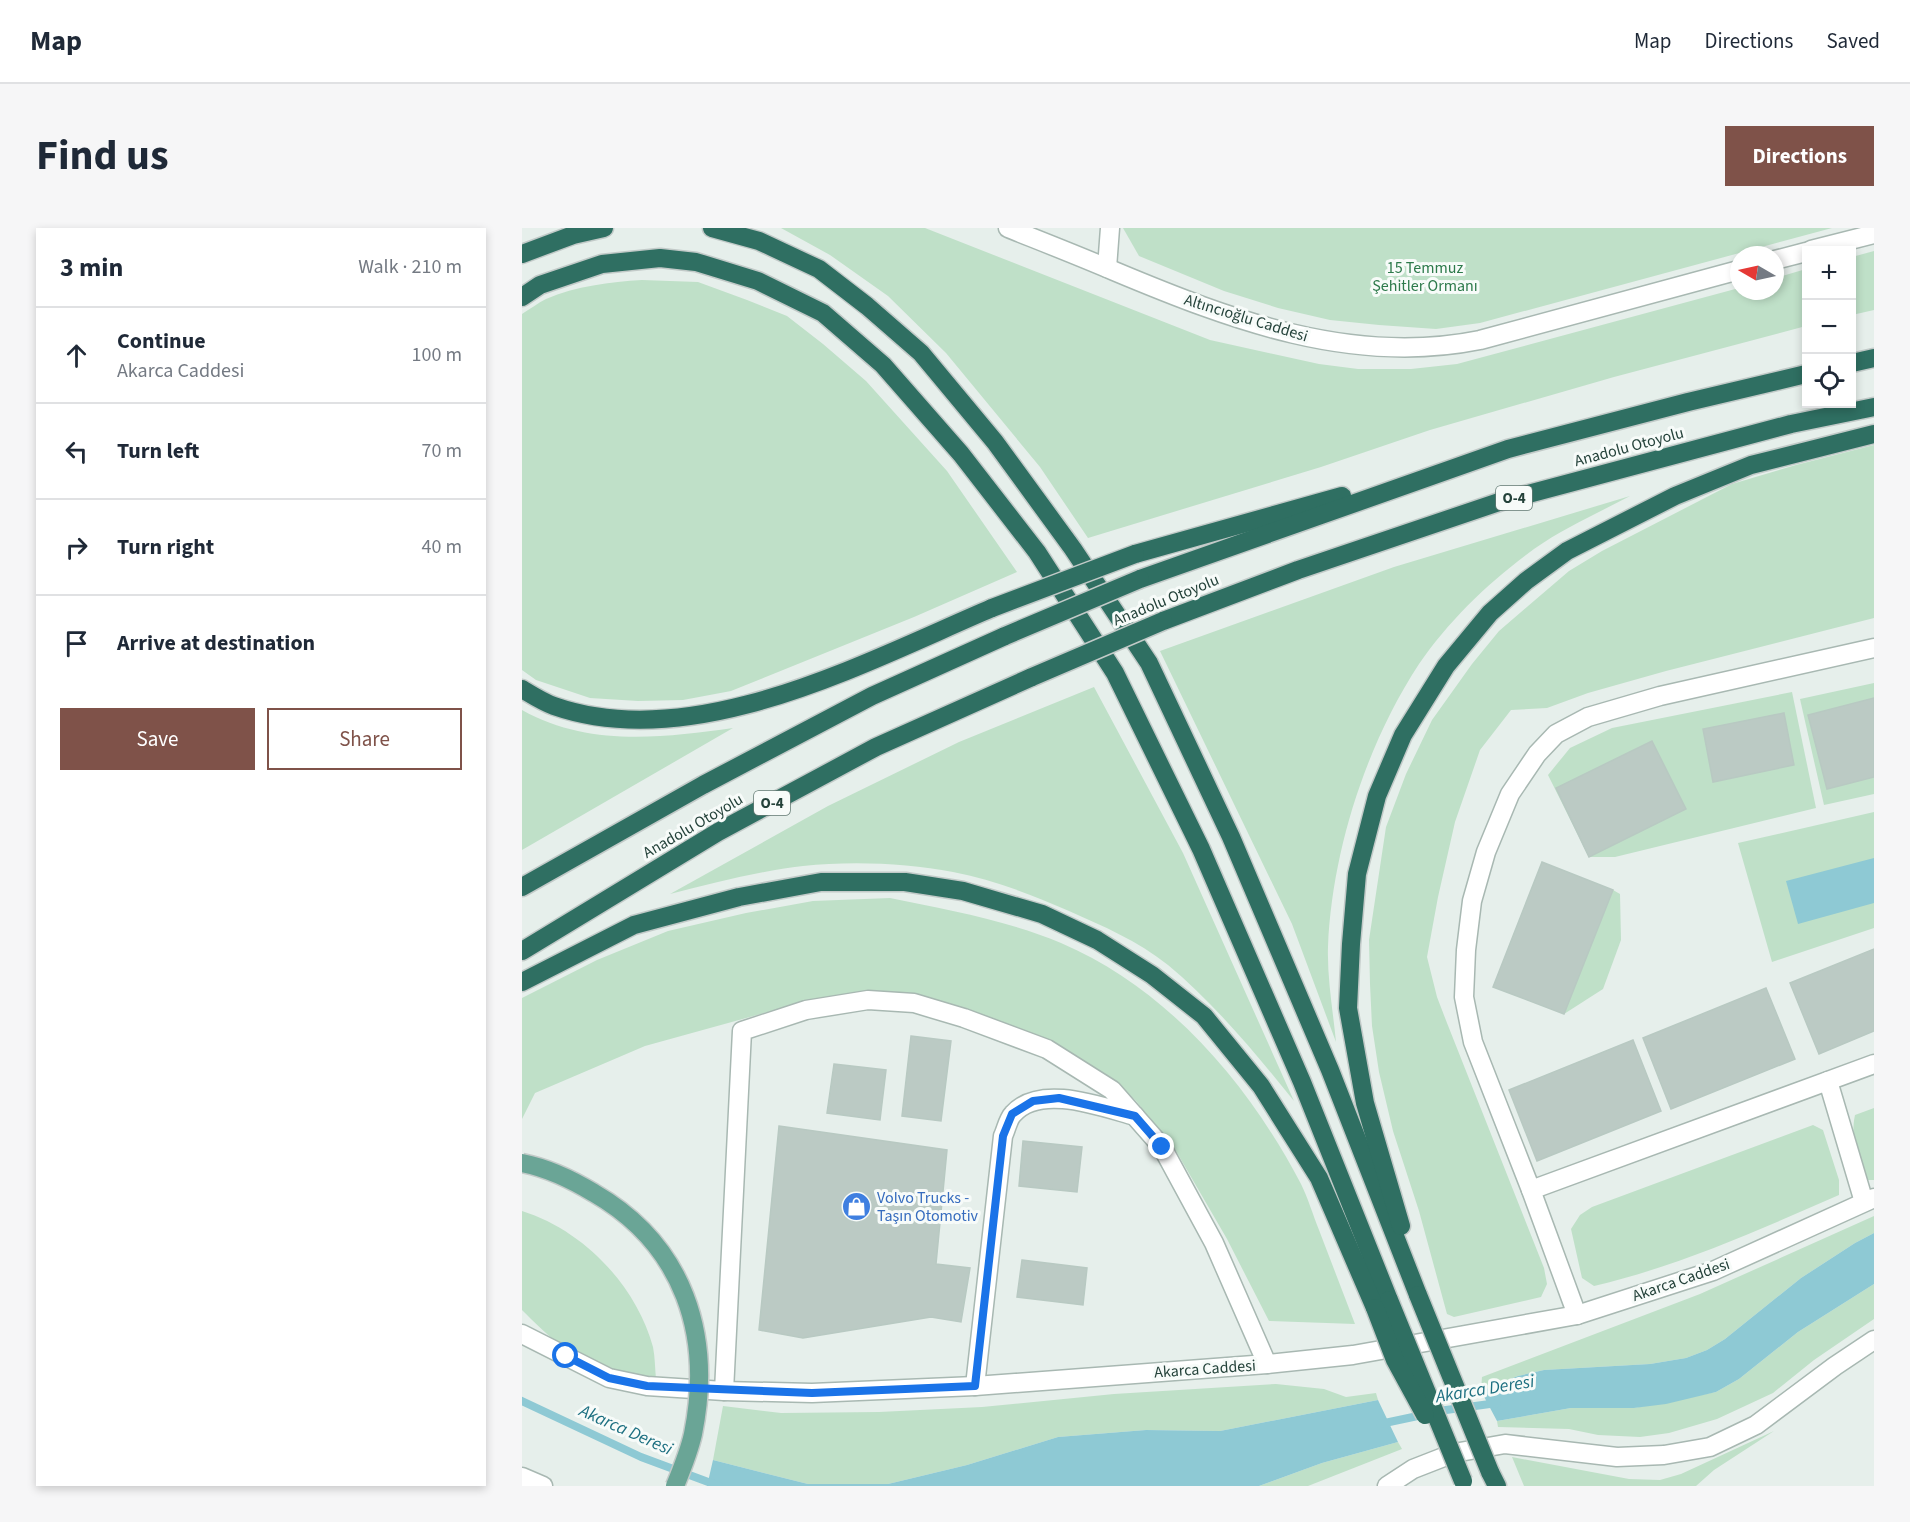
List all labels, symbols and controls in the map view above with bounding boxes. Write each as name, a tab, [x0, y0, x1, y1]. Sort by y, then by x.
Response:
text: Map	[30, 21, 82, 61]
text: Map	[1634, 26, 1672, 56]
text: Directions	[1705, 26, 1793, 56]
text: Saved	[1826, 26, 1880, 56]
text: Find us	[36, 126, 169, 186]
button: Directions	[1725, 126, 1874, 186]
north arrow	[1730, 246, 1784, 300]
map controls	[1802, 246, 1856, 408]
button: +	[1802, 246, 1856, 300]
text: 3 min	[60, 249, 123, 286]
text: Walk · 210 m	[358, 253, 462, 281]
park label: 15 Temmuz Şehitler Ormanı	[1372, 257, 1478, 297]
street label: Altıncıoğlu Caddesi	[1181, 289, 1311, 347]
button: −	[1802, 300, 1856, 354]
text: Continue	[117, 325, 206, 357]
icon: ahead	[60, 339, 93, 372]
text: 100 m	[412, 341, 462, 369]
button: locate	[1802, 354, 1856, 408]
text: Akarca Caddesi	[117, 357, 244, 385]
street label: Anadolu Otoyolu	[1572, 422, 1686, 472]
icon: left	[60, 435, 93, 468]
text: Turn left	[117, 435, 199, 467]
text: 70 m	[422, 437, 462, 465]
road number: O-4	[1496, 486, 1532, 510]
icon: right	[60, 531, 93, 564]
text: Turn right	[117, 531, 214, 563]
text: 40 m	[422, 533, 462, 561]
street label: Anadolu Otoyolu	[1110, 569, 1222, 631]
icon: arrive	[60, 627, 93, 660]
text: Arrive at destination	[117, 627, 315, 659]
button: Save	[60, 708, 255, 770]
button: Share	[267, 708, 462, 770]
street label: Anadolu Otoyolu	[639, 788, 747, 864]
road number: O-4	[754, 791, 790, 815]
route end	[1148, 1133, 1174, 1159]
place label: Volvo Trucks - Taşın Otomotiv	[877, 1187, 979, 1227]
shop icon: Volvo Trucks - Taşın Otomotiv	[840, 1191, 872, 1223]
street label: Akarca Caddesi	[1629, 1253, 1733, 1307]
route start	[552, 1342, 578, 1368]
street label: Akarca Caddesi	[1153, 1354, 1257, 1384]
water label: Akarca Deresi	[1433, 1369, 1537, 1409]
water label: Akarca Deresi	[575, 1398, 677, 1462]

